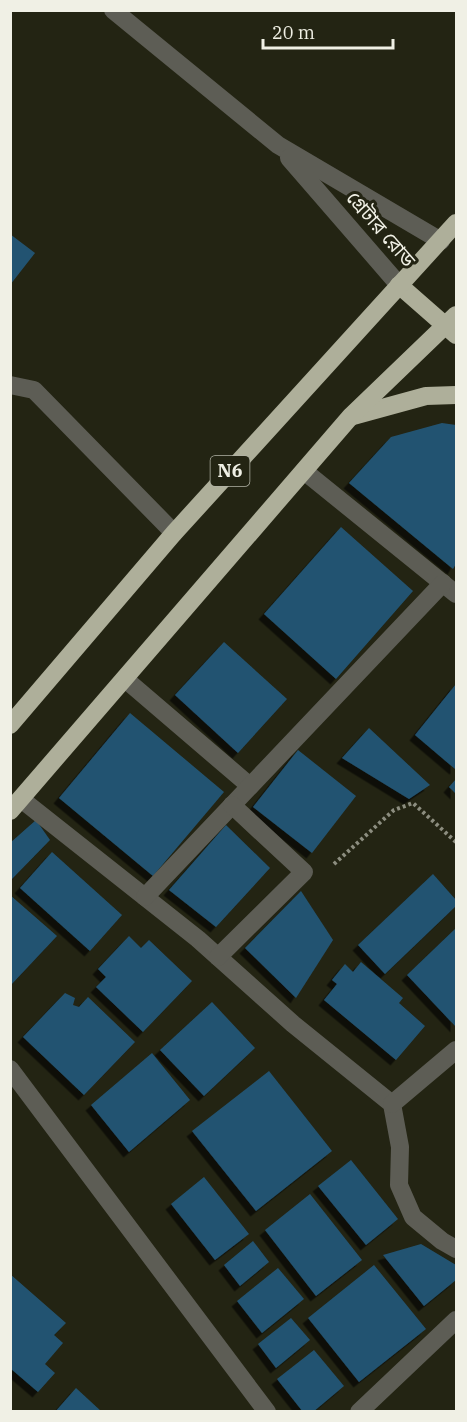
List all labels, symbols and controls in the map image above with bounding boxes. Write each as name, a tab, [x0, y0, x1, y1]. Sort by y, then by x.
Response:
scale bar	[263, 12, 394, 50]
text: 20 m	[272, 21, 315, 44]
street label: গ্রেটার রোড	[341, 185, 422, 273]
road number: N6	[210, 456, 250, 486]

